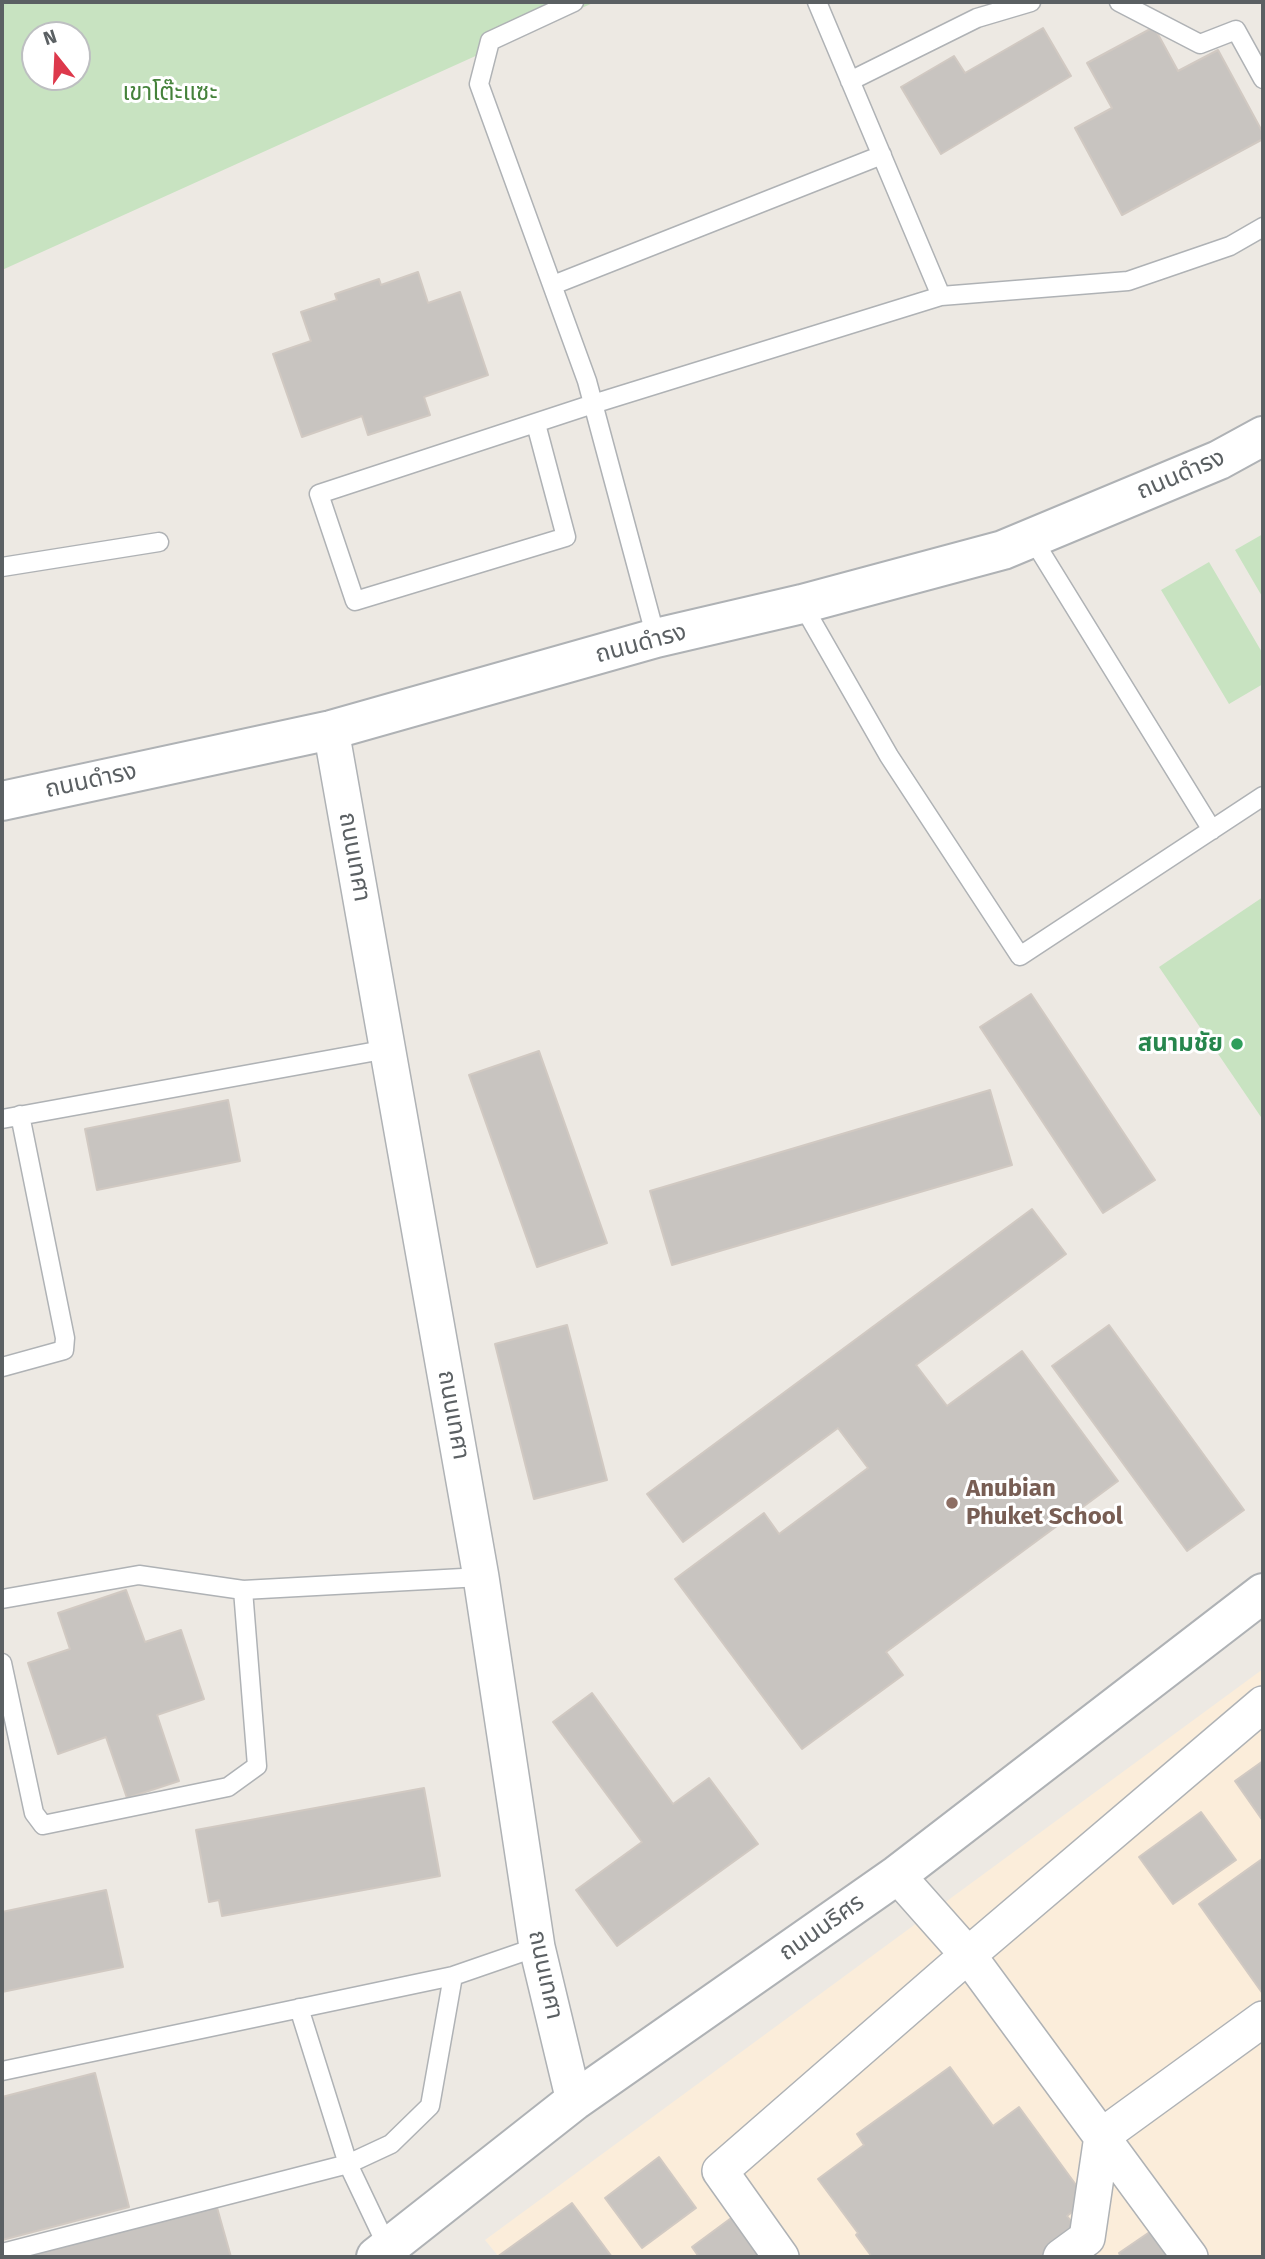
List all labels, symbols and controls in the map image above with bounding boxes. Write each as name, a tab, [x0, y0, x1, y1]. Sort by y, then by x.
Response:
north arrow	[21, 21, 91, 91]
text: N	[40, 25, 60, 50]
park label: เขาโต๊ะแซะ	[123, 79, 217, 107]
street label: ถนนดำรง	[1133, 444, 1229, 506]
street label: ถนนดำรง	[592, 618, 690, 670]
street label: ถนนดำรง	[43, 757, 139, 805]
street label: ถนนเทศา	[332, 810, 376, 904]
place label: สนามชัย	[1138, 1030, 1223, 1058]
marker: สนามชัย	[1229, 1036, 1245, 1052]
street label: ถนนเทศา	[431, 1368, 475, 1462]
place label: Anubian Phuket School	[966, 1475, 1123, 1531]
marker: Anubian Phuket School	[944, 1495, 960, 1511]
street label: ถนนนริศร	[774, 1888, 870, 1968]
street label: ถนนเทศา	[522, 1928, 568, 2022]

